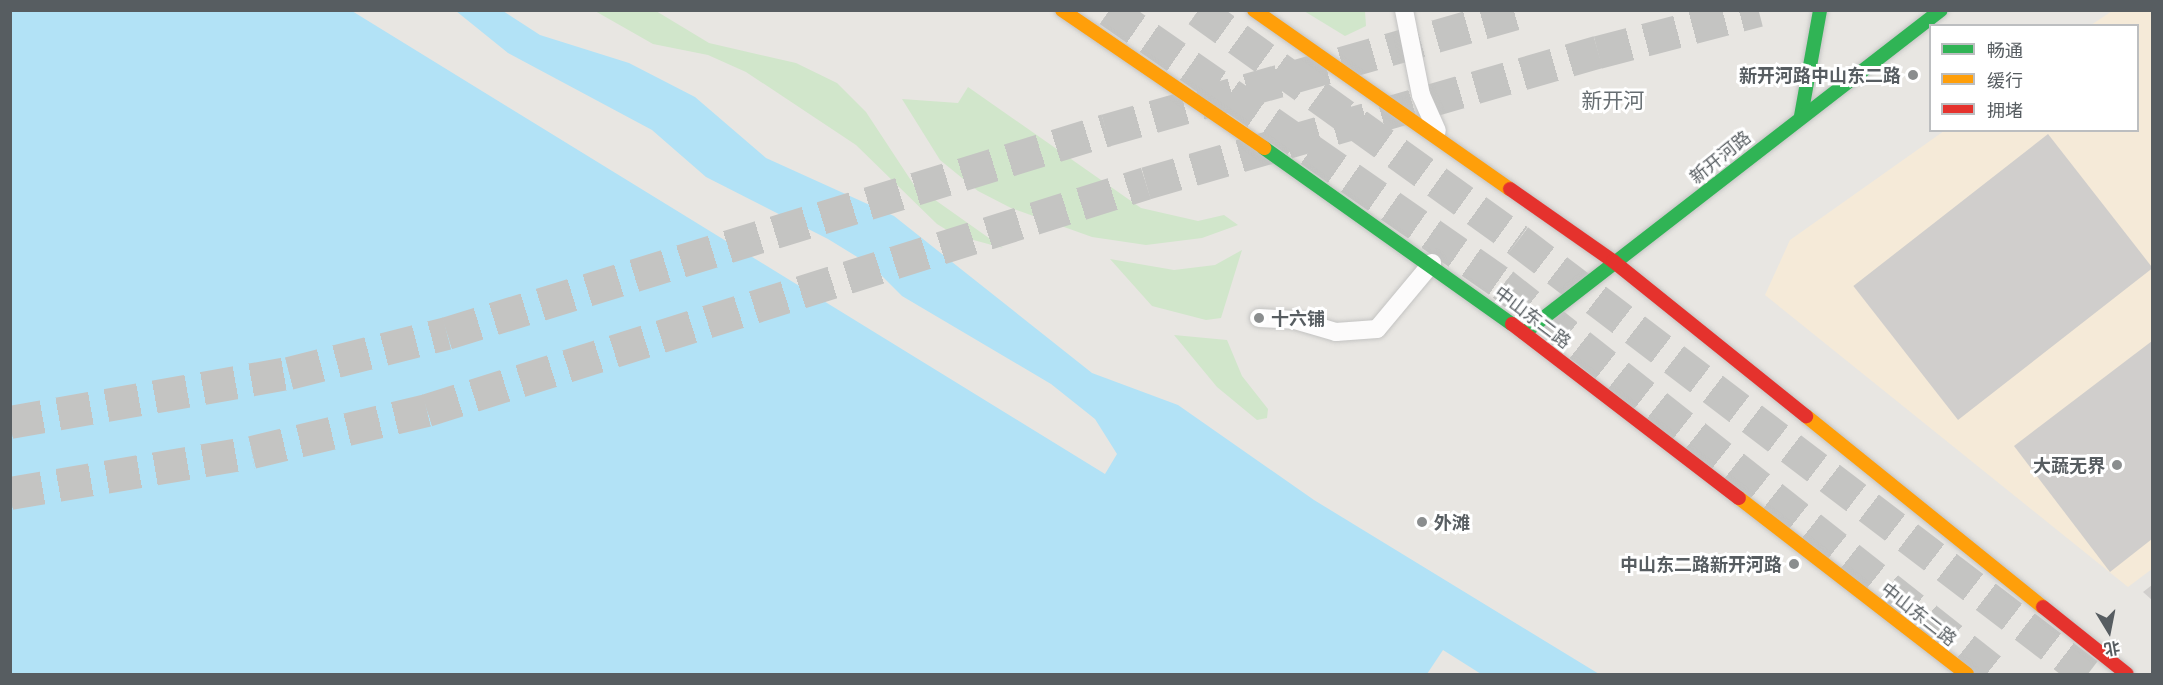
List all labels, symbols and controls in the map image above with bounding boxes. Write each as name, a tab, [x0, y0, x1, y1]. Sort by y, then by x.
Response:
legend	[1929, 24, 2139, 132]
text: 畅通	[1987, 39, 2023, 61]
place label: 新开河路中山东二路	[1739, 64, 1901, 86]
marker: 新开河路中山东二路	[1906, 68, 1920, 82]
text: 缓行	[1987, 69, 2023, 91]
district label: 新开河	[1582, 87, 1644, 113]
text: 拥堵	[1987, 99, 2023, 121]
street label: 新开河路	[1685, 126, 1755, 188]
street label: 中山东二路	[1491, 281, 1575, 353]
place label: 十六铺	[1271, 307, 1325, 329]
marker: 十六铺	[1252, 311, 1266, 325]
place label: 大蔬无界	[2033, 454, 2105, 476]
marker: 大蔬无界	[2110, 458, 2124, 472]
place label: 外滩	[1434, 511, 1470, 533]
marker: 外滩	[1415, 515, 1429, 529]
place label: 中山东二路新开河路	[1620, 553, 1782, 575]
marker: 中山东二路新开河路	[1787, 557, 1801, 571]
street label: 中山东二路	[1877, 578, 1961, 650]
north arrow	[2079, 601, 2139, 661]
text: 北	[2103, 638, 2122, 660]

